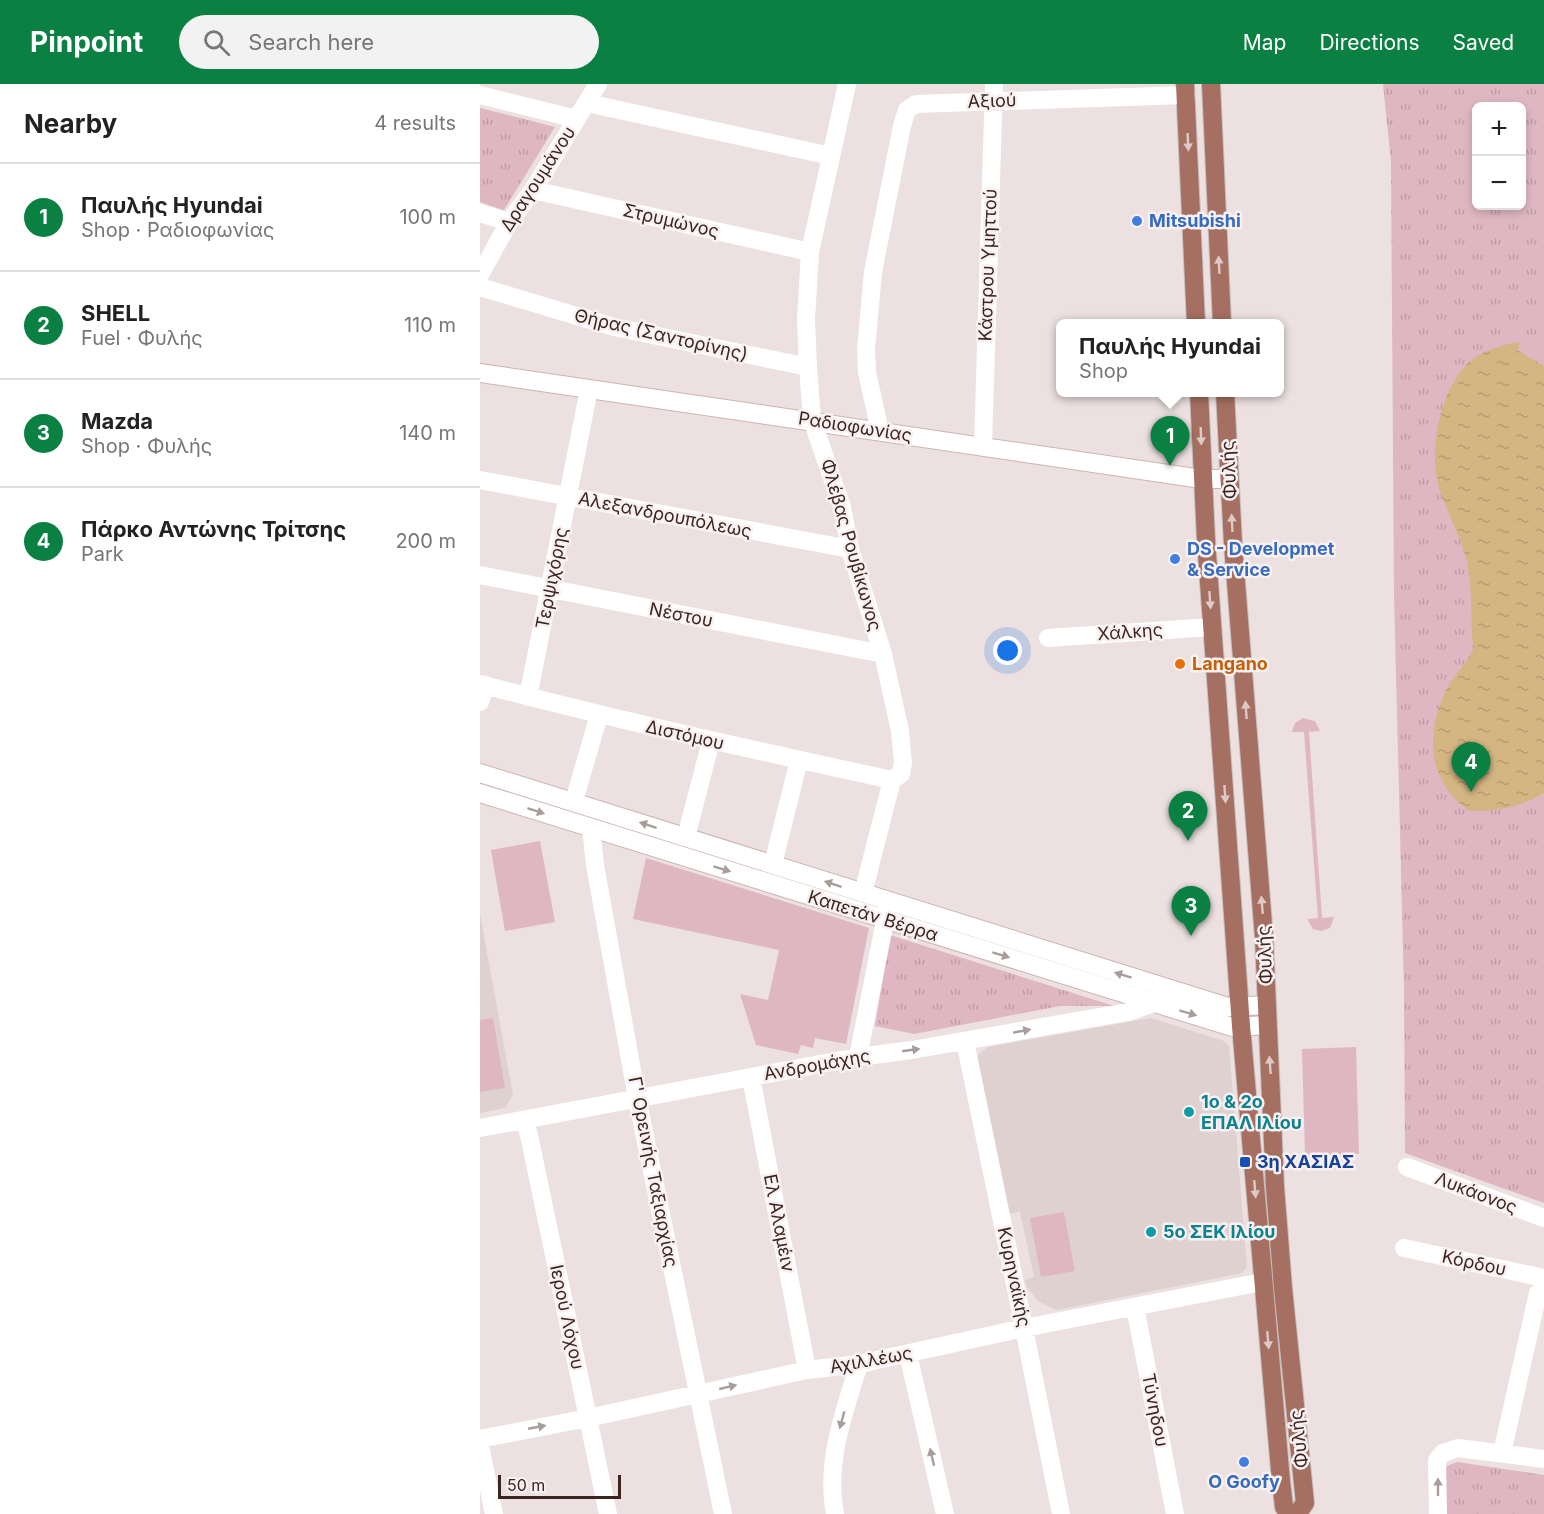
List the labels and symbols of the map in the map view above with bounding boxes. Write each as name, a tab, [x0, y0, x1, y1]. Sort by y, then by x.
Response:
street label: Αξιού	[967, 89, 1017, 112]
street label: Δραγουμάνου	[496, 122, 579, 235]
one-way arrow	[1183, 133, 1193, 152]
street label: Κάστρου Υμηττού	[974, 188, 1001, 342]
street label: Στρυμώνος	[621, 199, 721, 242]
place label: Mitsubishi	[1149, 210, 1241, 231]
marker: Mitsubishi	[1130, 214, 1144, 228]
one-way arrow	[1215, 256, 1224, 275]
street label: Θήρας (Σαντορίνης)	[572, 304, 750, 365]
street label: Ραδιοφωνίας	[797, 407, 913, 446]
pin: 1	[1150, 416, 1190, 466]
one-way arrow	[1196, 426, 1205, 445]
street label: Φυλής	[1216, 440, 1241, 500]
street label: Φλέβας Ρουβίκωνος	[817, 456, 886, 633]
street label: Αλεξανδρουπόλεως	[577, 487, 754, 542]
one-way arrow	[1227, 514, 1236, 533]
street label: Τερψιχόρης	[531, 525, 572, 630]
place label: DS - Developmet & Service	[1187, 538, 1335, 580]
marker: DS - Developmet & Service	[1168, 552, 1182, 566]
one-way arrow	[1205, 590, 1215, 609]
street label: Νέστου	[648, 598, 715, 631]
street label: Χάλκης	[1097, 619, 1163, 644]
your location	[993, 636, 1022, 665]
place label: Langano	[1192, 653, 1268, 674]
marker: Langano	[1173, 657, 1187, 671]
one-way arrow	[1241, 701, 1251, 720]
street label: Διστόμου	[644, 715, 726, 754]
pin: 4	[1452, 742, 1490, 792]
one-way arrow	[1221, 785, 1230, 804]
pin: 2	[1168, 792, 1208, 841]
one-way arrow	[527, 807, 545, 817]
one-way arrow	[639, 820, 657, 829]
one-way arrow	[713, 865, 731, 874]
one-way arrow	[824, 879, 842, 888]
street label: Καπετάν Βέρρα	[806, 886, 941, 945]
pin: 3	[1172, 886, 1210, 936]
one-way arrow	[1257, 895, 1266, 914]
street label: Φυλής	[1252, 925, 1277, 985]
one-way arrow	[992, 951, 1010, 960]
one-way arrow	[1114, 969, 1132, 979]
one-way arrow	[1179, 1009, 1197, 1018]
one-way arrow	[1013, 1026, 1032, 1035]
street label: Ανδρομάχης	[762, 1045, 872, 1084]
one-way arrow	[902, 1045, 921, 1054]
one-way arrow	[1265, 1056, 1275, 1075]
street label: Γ' Ορεινής Ταξιαρχίας	[625, 1075, 682, 1269]
place label: 1ο & 2ο ΕΠΑΛ Ιλίου	[1201, 1091, 1302, 1133]
marker: 1ο & 2ο ΕΠΑΛ Ιλίου	[1182, 1105, 1196, 1119]
place label: 3η ΧΑΣΙΑΣ	[1257, 1151, 1354, 1172]
marker: 3η ΧΑΣΙΑΣ	[1238, 1155, 1252, 1169]
street label: Λυκάονος	[1432, 1167, 1520, 1218]
street label: Ελ Αλαμέιν	[760, 1172, 799, 1274]
one-way arrow	[1250, 1180, 1260, 1199]
place label: 5ο ΣΕΚ Ιλίου	[1163, 1221, 1276, 1242]
street label: Κυρηναϊκής	[994, 1225, 1035, 1329]
marker: 5ο ΣΕΚ Ιλίου	[1144, 1225, 1158, 1239]
street label: Κόρδου	[1440, 1245, 1508, 1280]
street label: Ιερού Λόχου	[546, 1263, 589, 1371]
one-way arrow	[1263, 1330, 1273, 1349]
street label: Αχιλλέως	[828, 1342, 914, 1377]
street label: Τύνηδου	[1138, 1371, 1173, 1448]
one-way arrow	[719, 1382, 738, 1392]
street label: Φυλής	[1285, 1409, 1312, 1469]
one-way arrow	[837, 1411, 846, 1429]
one-way arrow	[528, 1422, 547, 1431]
one-way arrow	[926, 1448, 936, 1466]
marker: Ο Goofy	[1237, 1455, 1251, 1469]
place label: Ο Goofy	[1208, 1471, 1280, 1492]
scale bar	[498, 1472, 621, 1500]
one-way arrow	[1433, 1478, 1443, 1497]

